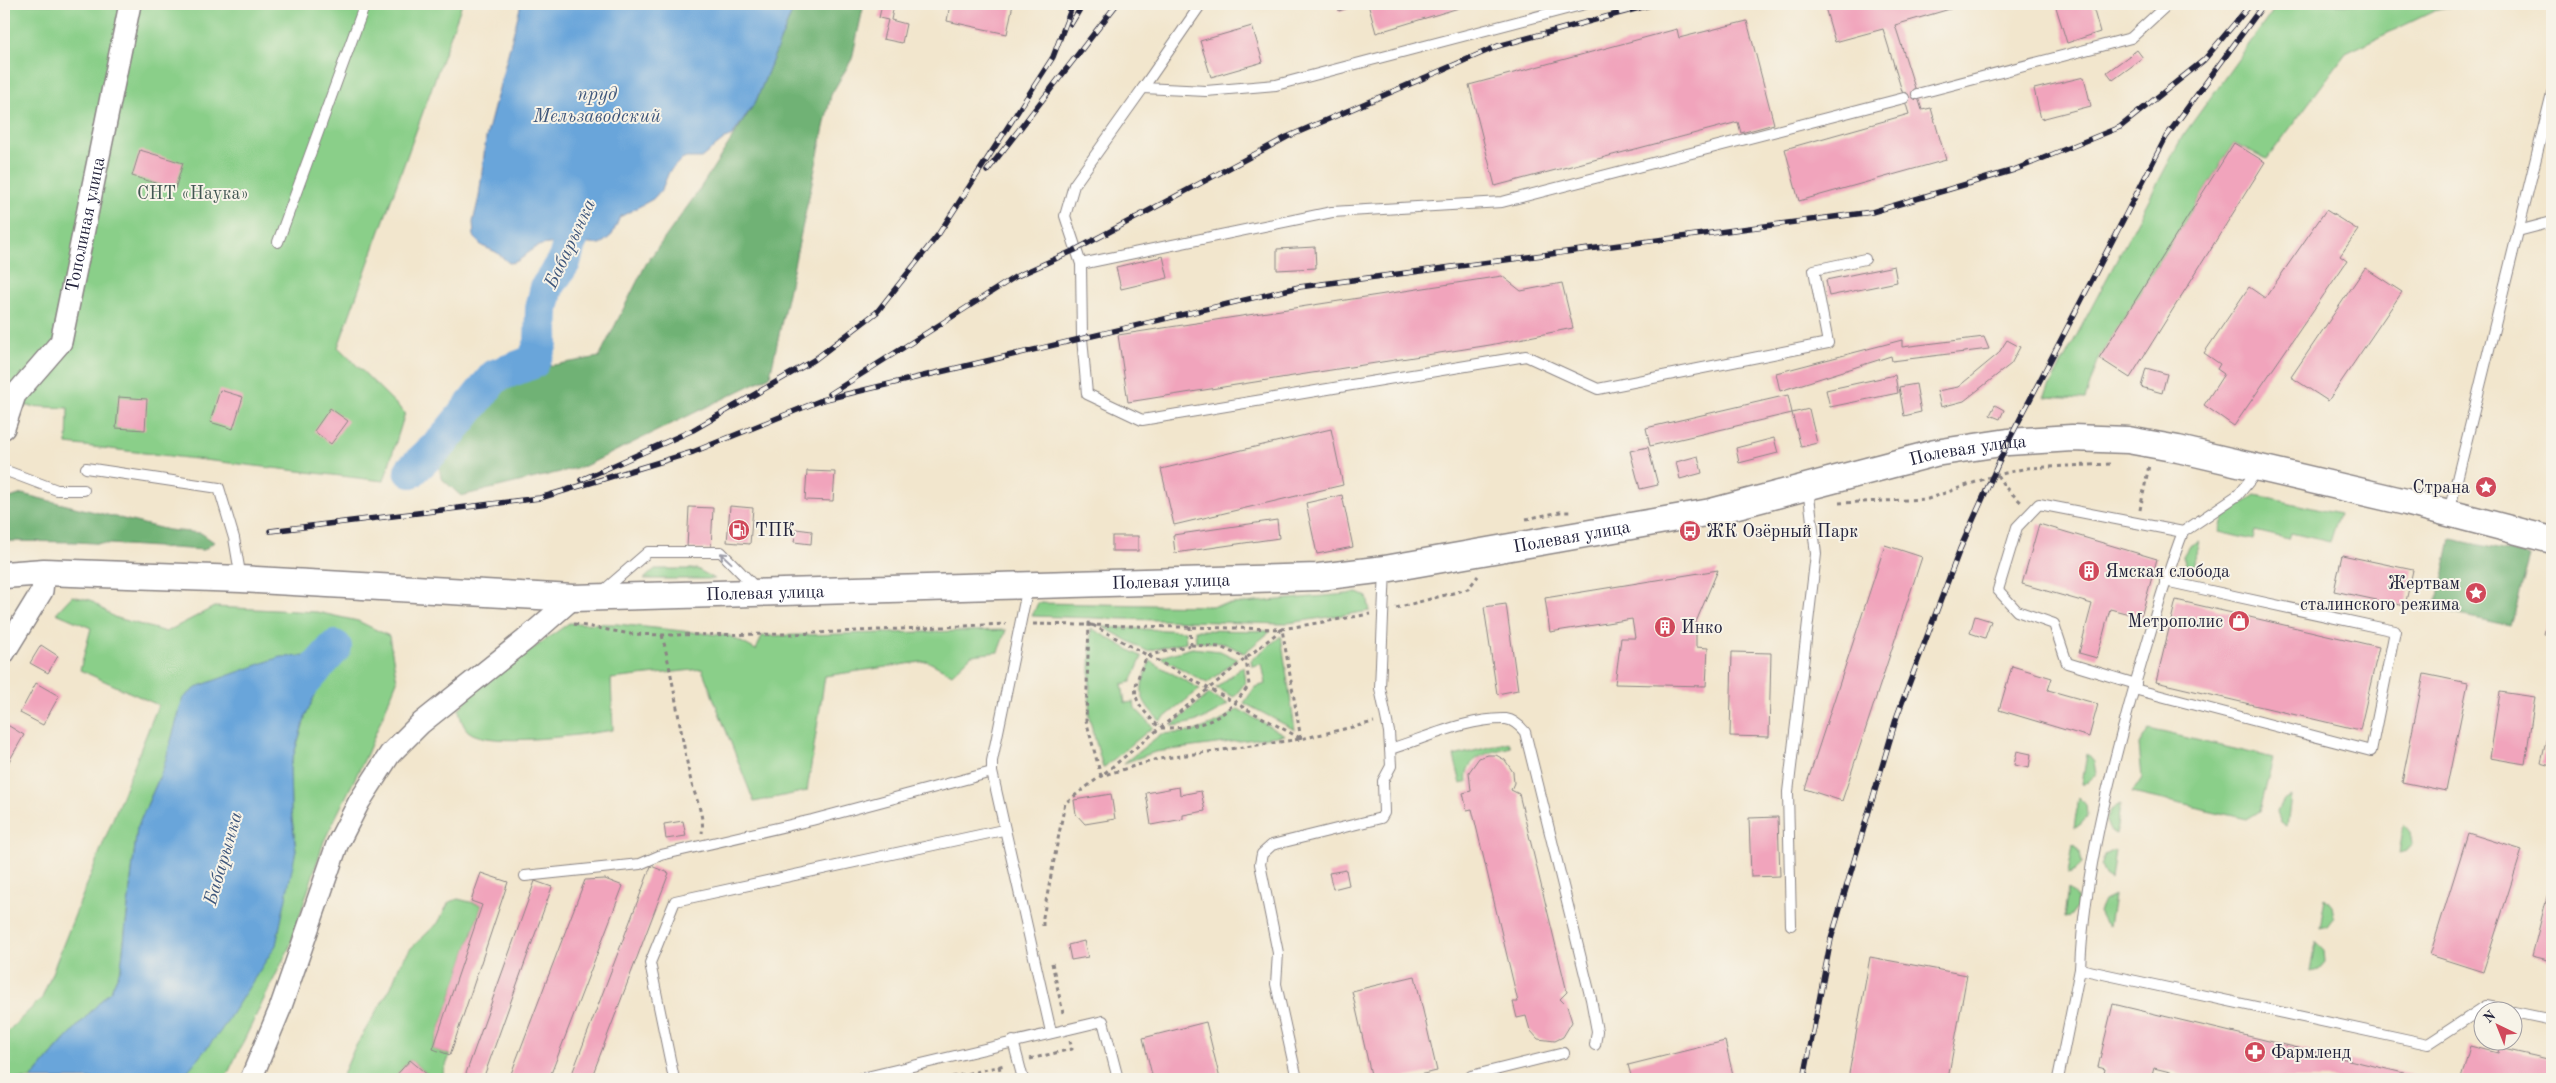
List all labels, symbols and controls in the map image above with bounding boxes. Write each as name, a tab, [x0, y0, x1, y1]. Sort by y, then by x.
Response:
water label: пруд Мельзаводский	[532, 86, 661, 127]
street label: Тополиная улица	[63, 155, 109, 294]
park label: СНТ «Наука»	[137, 185, 249, 203]
water label: Бабарынка	[541, 196, 600, 292]
street label: Полевая улица	[1907, 433, 2027, 469]
place icon: Страна	[2474, 475, 2498, 499]
place label: Страна	[2412, 479, 2470, 497]
fuel station icon: ТПК	[727, 518, 751, 542]
street label: Полевая улица	[1512, 518, 1632, 556]
bus stop icon: ЖК Озёрный Парк	[1678, 519, 1702, 543]
place label: ТПК	[755, 522, 795, 540]
place label: ЖК Озёрный Парк	[1706, 523, 1858, 541]
one-way arrow	[720, 552, 732, 564]
building icon: Ямская слобода	[2077, 559, 2101, 583]
place label: Ямская слобода	[2105, 563, 2230, 581]
street label: Полевая улица	[1112, 571, 1231, 593]
place label: Жертвам сталинского режима	[2300, 575, 2460, 614]
place icon: Жертвам сталинского режима	[2464, 581, 2488, 605]
street label: Полевая улица	[706, 583, 825, 604]
shop icon: Метрополис	[2227, 609, 2251, 633]
place label: Метрополис	[2127, 613, 2223, 631]
building icon: Инко	[1653, 615, 1677, 639]
place label: Инко	[1681, 619, 1723, 637]
water label: Бабарынка	[201, 810, 247, 908]
north arrow	[2474, 1000, 2524, 1050]
text: N	[2481, 1008, 2499, 1026]
pharmacy icon: Фармленд	[2243, 1040, 2267, 1064]
place label: Фармленд	[2271, 1044, 2351, 1062]

